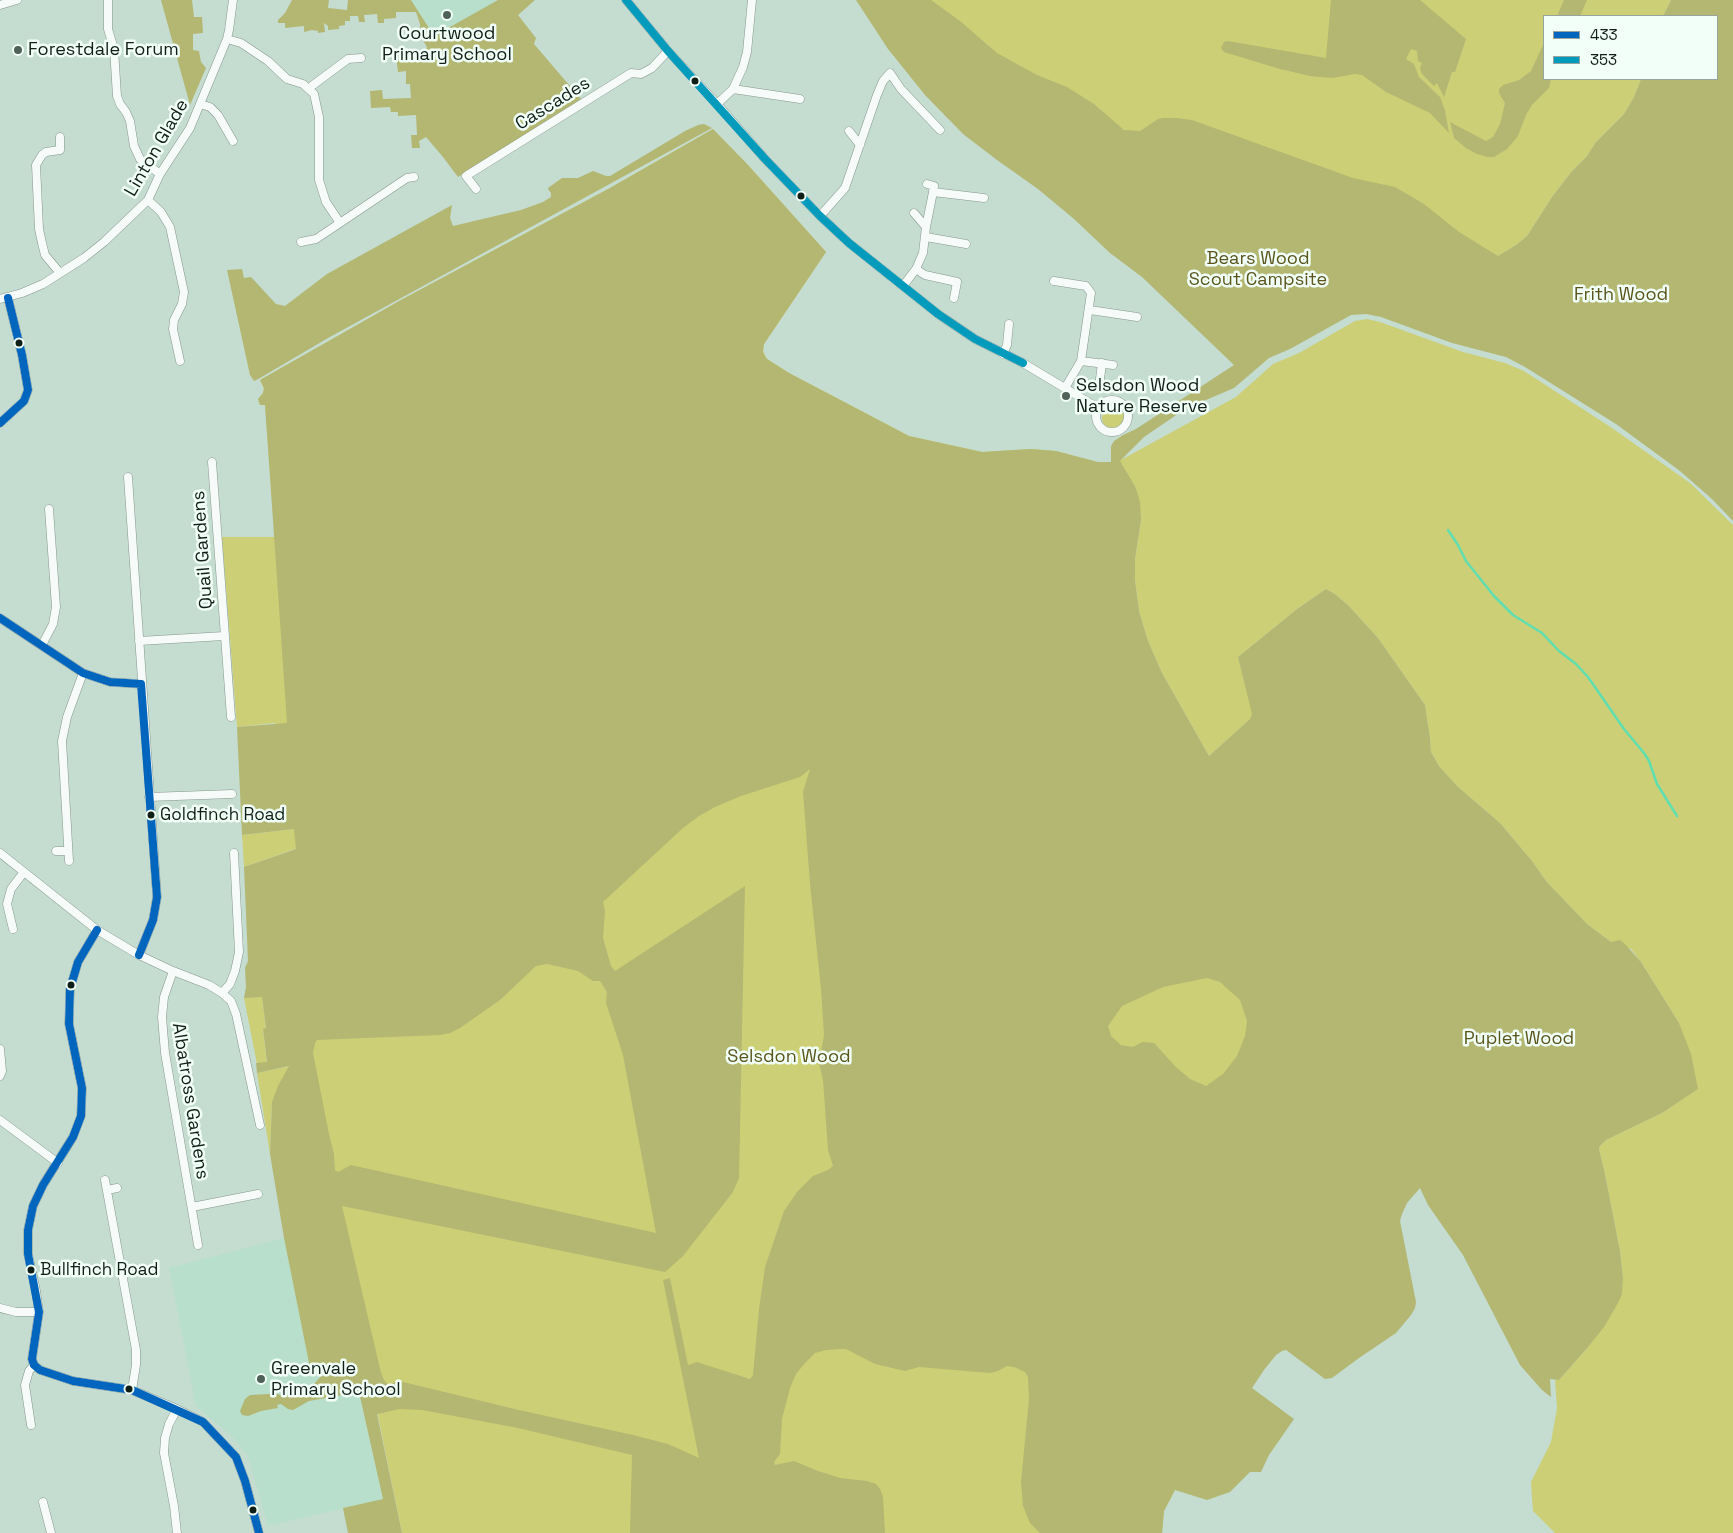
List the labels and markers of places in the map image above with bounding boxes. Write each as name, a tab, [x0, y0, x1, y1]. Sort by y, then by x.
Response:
marker: Courtwood Primary School	[441, 9, 453, 21]
place label: Courtwood Primary School	[382, 23, 512, 66]
place label: Forestdale Forum	[28, 39, 179, 61]
marker: Forestdale Forum	[12, 44, 24, 56]
unlabelled marker	[690, 76, 700, 86]
unlabelled marker	[796, 191, 806, 201]
unlabelled marker	[14, 338, 24, 348]
place label: Selsdon Wood Nature Reserve	[1076, 375, 1208, 418]
marker: Selsdon Wood Nature Reserve	[1060, 390, 1072, 402]
place label: Goldfinch Road	[160, 805, 285, 825]
marker: Goldfinch Road	[146, 810, 156, 820]
unlabelled marker	[66, 980, 76, 990]
place label: Bullfinch Road	[40, 1260, 158, 1280]
marker: Bullfinch Road	[26, 1265, 36, 1275]
place label: Greenvale Primary School	[271, 1358, 401, 1400]
marker: Greenvale Primary School	[255, 1373, 267, 1385]
unlabelled marker	[124, 1384, 134, 1394]
unlabelled marker	[248, 1505, 258, 1515]

